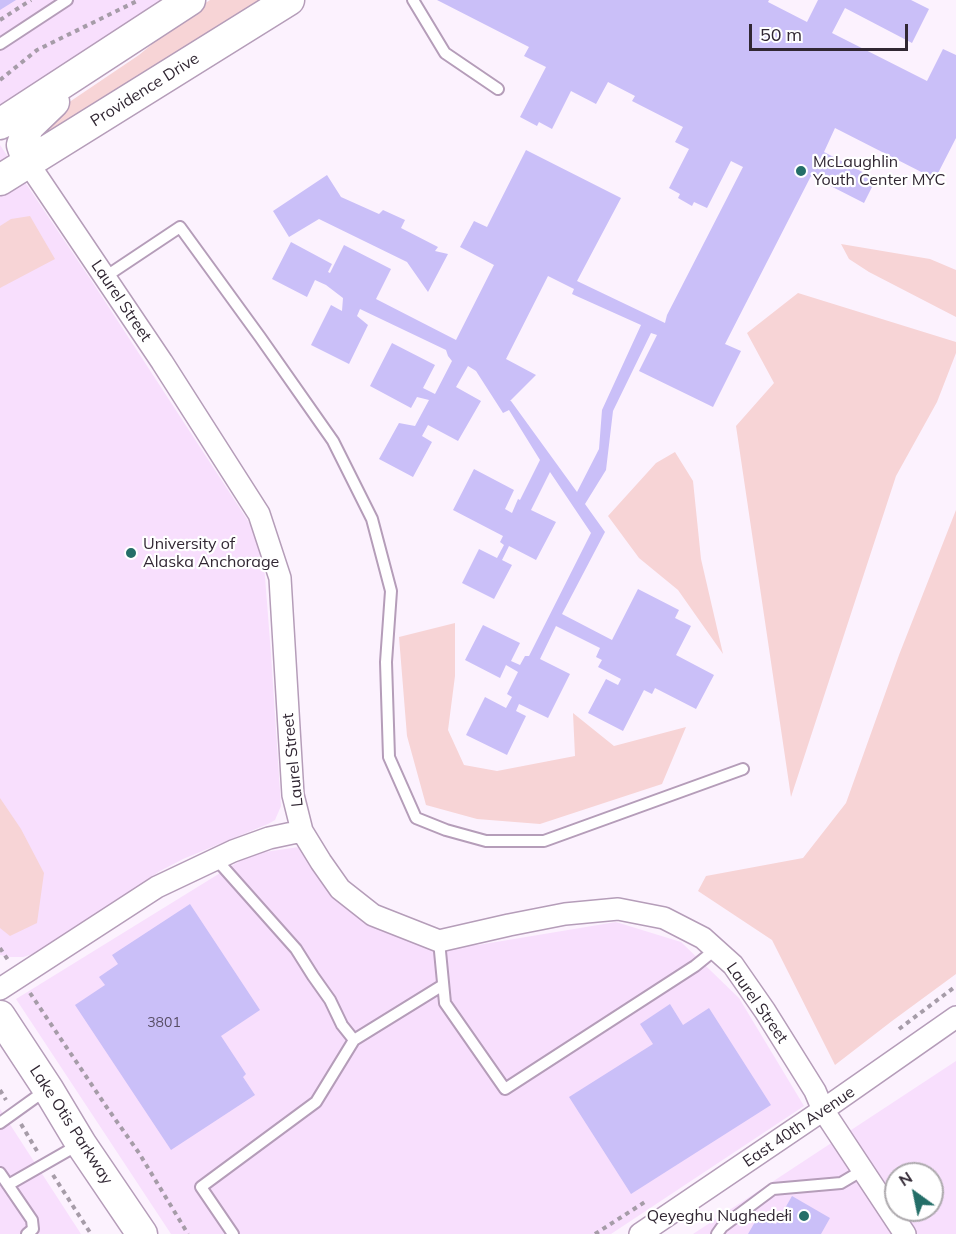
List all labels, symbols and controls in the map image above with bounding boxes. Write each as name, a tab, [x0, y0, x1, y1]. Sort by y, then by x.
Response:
scale bar	[752, 12, 911, 50]
text: 50 m	[760, 23, 802, 46]
street label: Providence Drive	[87, 49, 203, 131]
place label: McLaughlin Youth Center MYC	[813, 152, 945, 190]
marker: McLaughlin Youth Center MYC	[794, 164, 808, 178]
street label: Laurel Street	[87, 257, 155, 345]
place label: University of Alaska Anchorage	[143, 534, 279, 572]
marker: University of Alaska Anchorage	[124, 546, 138, 560]
street label: Laurel Street	[279, 712, 307, 808]
street label: Laurel Street	[722, 959, 792, 1047]
house number: 3801	[147, 1015, 181, 1031]
street label: Lake Otis Parkway	[25, 1062, 117, 1188]
street label: East 40th Avenue	[739, 1083, 859, 1171]
north arrow	[884, 1162, 944, 1222]
text: N	[895, 1167, 916, 1190]
place label: Qeyeghu Nughedełi	[647, 1206, 792, 1226]
marker: Qeyeghu Nughedełi	[797, 1209, 811, 1223]

